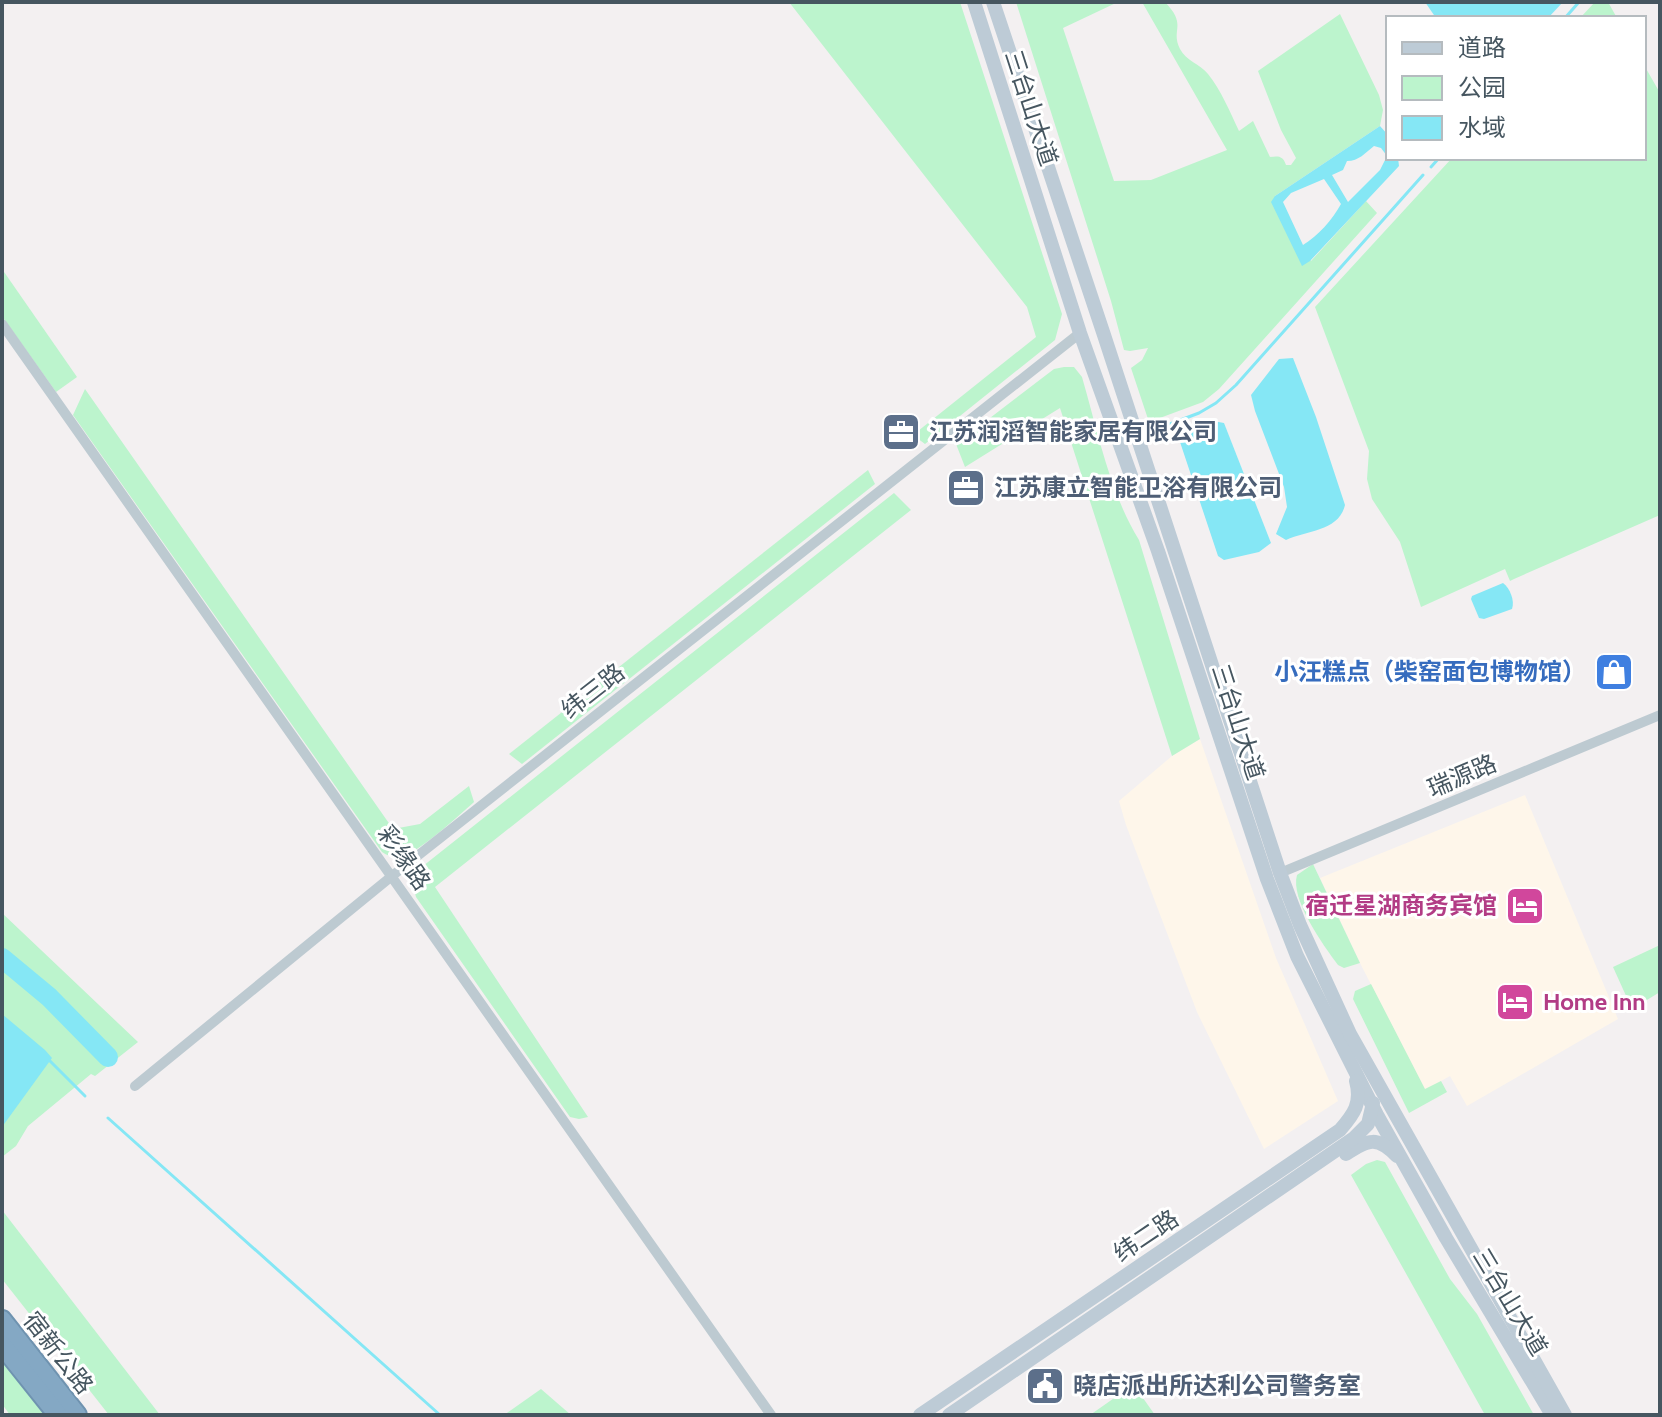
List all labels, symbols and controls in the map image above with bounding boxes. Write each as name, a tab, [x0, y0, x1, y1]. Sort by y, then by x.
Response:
legend	[1386, 16, 1646, 160]
text: 道路	[1458, 33, 1506, 62]
street label: 三台山大道	[999, 46, 1064, 169]
text: 公园	[1458, 73, 1506, 102]
text: 水域	[1458, 113, 1506, 142]
office icon: 江苏润滔智能家居有限公司	[880, 411, 922, 453]
place label: 江苏润滔智能家居有限公司	[929, 417, 1217, 446]
office icon: 江苏康立智能卫浴有限公司	[945, 467, 987, 509]
place label: 江苏康立智能卫浴有限公司	[994, 473, 1282, 502]
shop icon: 小汪糕点（柴窑面包博物馆）	[1593, 651, 1635, 693]
street label: 纬三路	[555, 657, 630, 724]
place label: 小汪糕点（柴窑面包博物馆）	[1274, 657, 1586, 686]
street label: 三台山大道	[1206, 660, 1271, 783]
street label: 瑞源路	[1423, 748, 1501, 803]
street label: 彩缘路	[372, 820, 437, 896]
hotel icon: 宿迁星湖商务宾馆	[1504, 885, 1546, 927]
place label: 宿迁星湖商务宾馆	[1305, 891, 1497, 920]
hotel icon: Home Inn	[1494, 981, 1536, 1023]
place label: Home Inn	[1543, 987, 1646, 1016]
street label: 纬二路	[1108, 1203, 1184, 1268]
street label: 三台山大道	[1467, 1243, 1554, 1361]
street label: 宿新公路	[17, 1306, 99, 1399]
public building icon: 晓店派出所达利公司警务室	[1024, 1365, 1066, 1407]
place label: 晓店派出所达利公司警务室	[1073, 1371, 1361, 1400]

